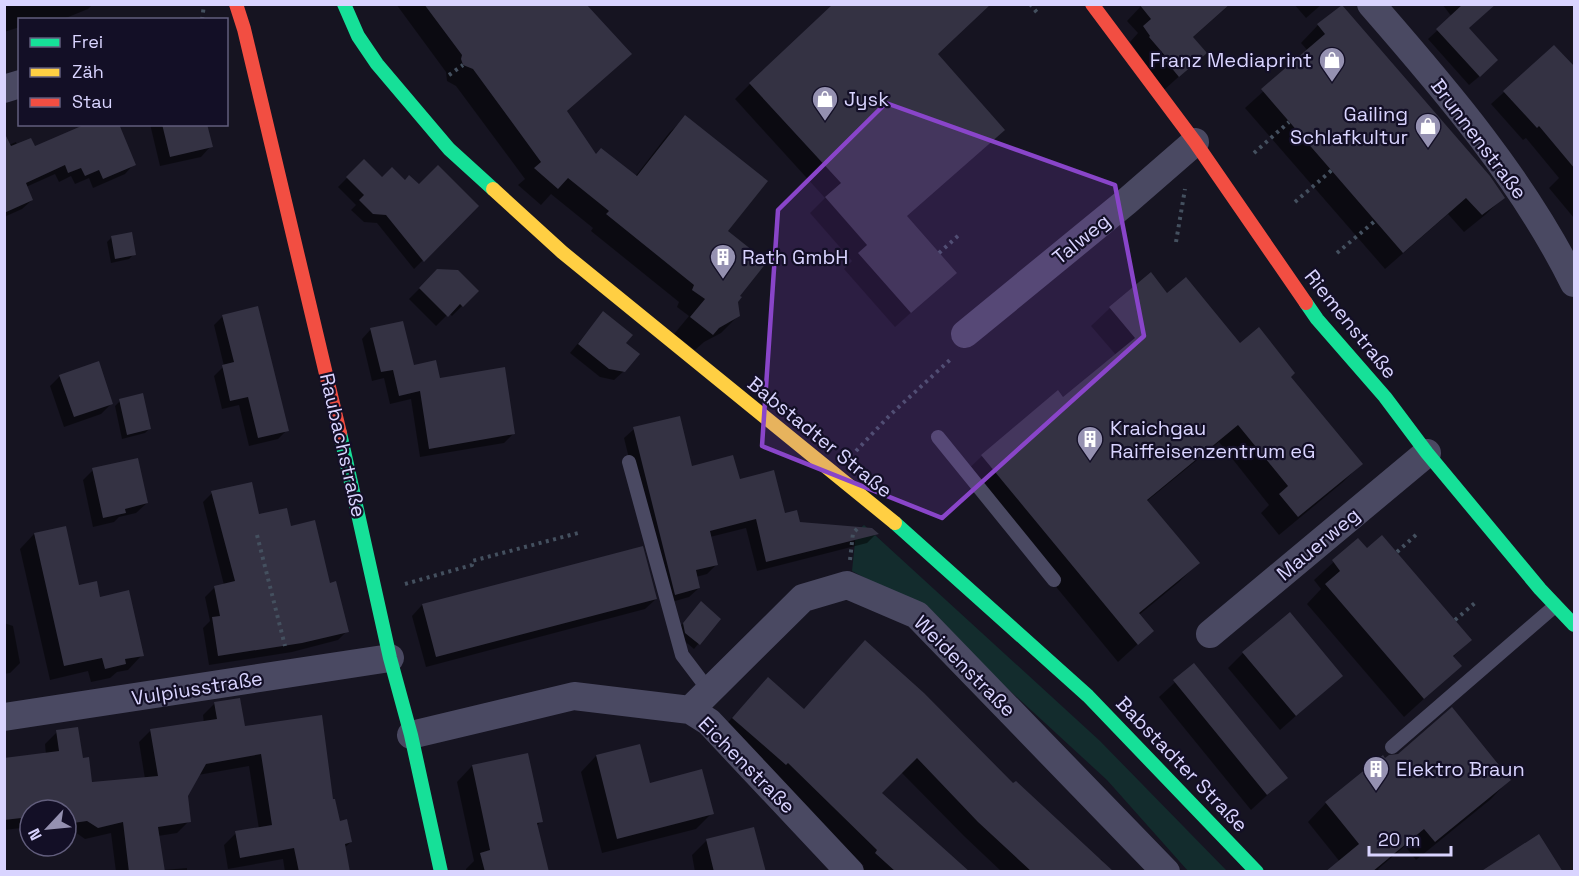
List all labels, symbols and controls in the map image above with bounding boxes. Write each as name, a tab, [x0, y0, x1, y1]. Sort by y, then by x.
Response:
legend	[18, 18, 228, 126]
text: Frei	[72, 30, 103, 53]
shop icon: Franz Mediaprint	[1317, 45, 1347, 83]
place label: Franz Mediaprint	[1150, 47, 1312, 73]
text: Zäh	[72, 60, 104, 83]
street label: Brunnenstraße	[1425, 74, 1533, 204]
shop icon: Jysk	[810, 84, 840, 122]
place label: Jysk	[844, 86, 889, 112]
text: Stau	[72, 90, 112, 113]
place label: Gailing Schlafkultur	[1290, 101, 1408, 150]
shop icon: Gailing Schlafkultur	[1413, 111, 1443, 149]
street label: Talweg	[1047, 208, 1115, 270]
building icon: Rath GmbH	[708, 242, 738, 280]
place label: Rath GmbH	[742, 244, 849, 270]
street label: Riemenstraße	[1299, 264, 1403, 384]
street label: Raubachstraße	[314, 370, 372, 520]
street label: Babstadter Straße	[742, 371, 898, 503]
place label: Kraichgau Raiffeisenzentrum eG	[1110, 415, 1315, 464]
building icon: Kraichgau Raiffeisenzentrum eG	[1075, 424, 1105, 462]
street label: Mauerweg	[1271, 502, 1365, 586]
street label: Weidenstraße	[909, 610, 1021, 722]
street label: Vulpiusstraße	[130, 665, 264, 711]
street label: Babstadter Straße	[1110, 691, 1254, 837]
street label: Eichenstraße	[693, 711, 801, 819]
building icon: Elektro Braun	[1361, 754, 1391, 792]
place label: Elektro Braun	[1396, 756, 1525, 782]
north arrow	[18, 798, 78, 858]
scale bar	[1369, 819, 1452, 857]
text: N	[23, 825, 47, 844]
text: 20 m	[1378, 828, 1421, 851]

